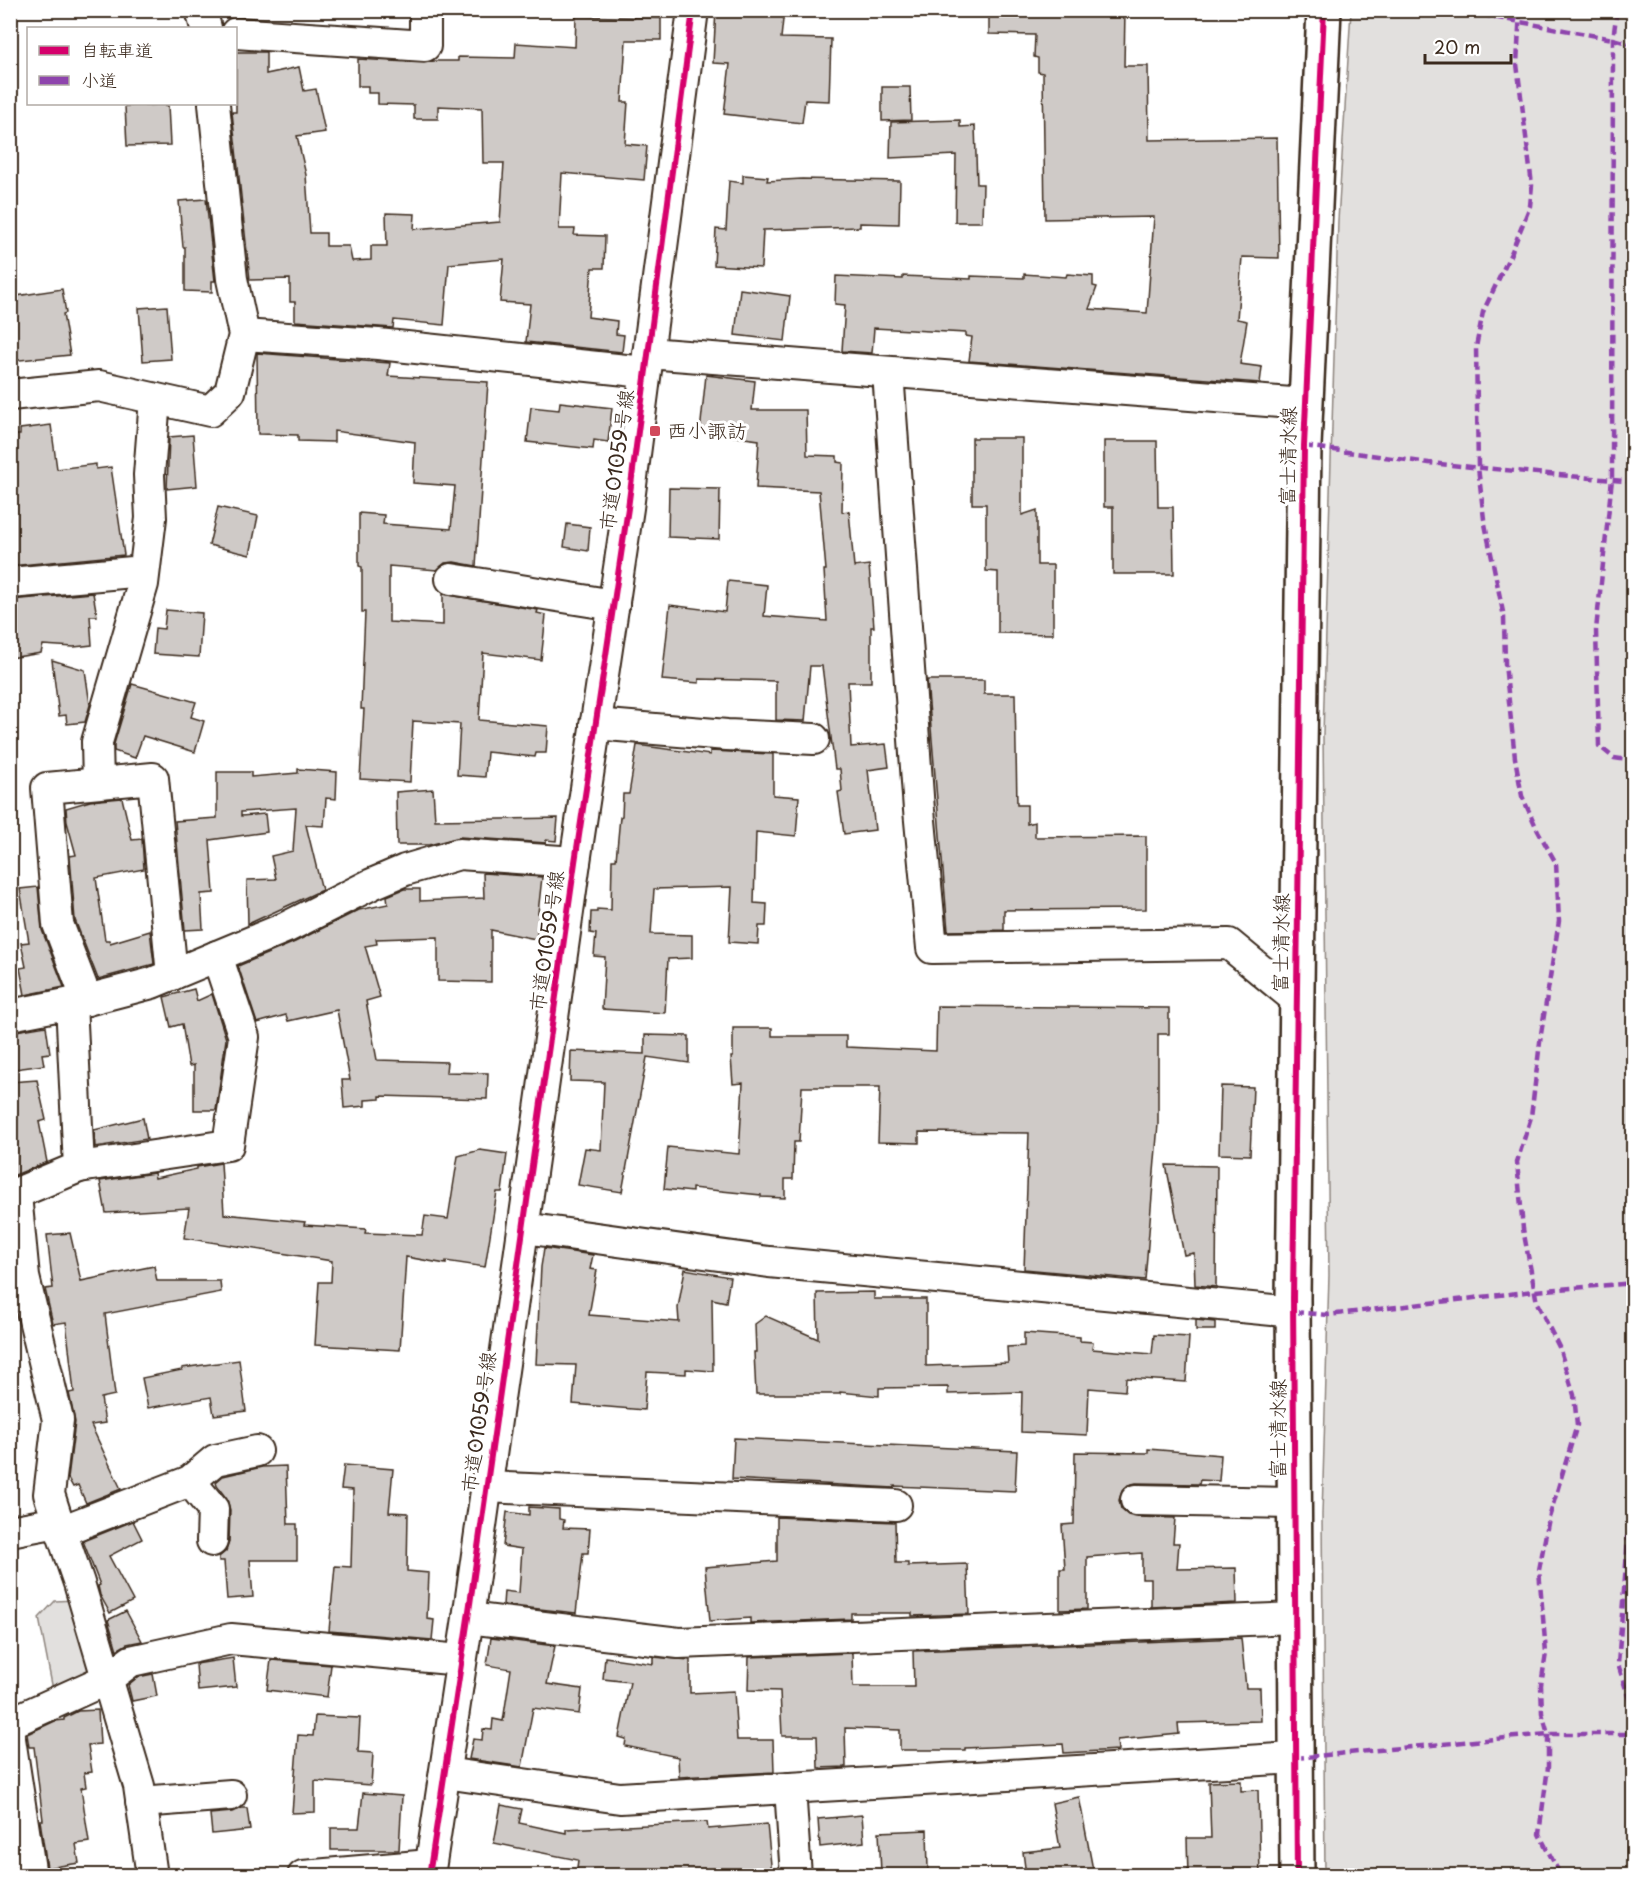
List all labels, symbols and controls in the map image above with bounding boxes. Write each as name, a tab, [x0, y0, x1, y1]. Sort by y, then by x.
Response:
legend	[27, 27, 237, 105]
scale bar	[1425, 27, 1510, 65]
text: 20 m	[1434, 33, 1480, 60]
text: 自転車道	[81, 36, 153, 63]
text: 小道	[81, 66, 117, 93]
street label: 市道01059号線	[591, 387, 641, 533]
street label: 富士清水線	[1271, 406, 1303, 506]
place label: 西小諏訪	[667, 415, 747, 445]
marker: 西小諏訪	[648, 424, 662, 438]
street label: 市道01059号線	[521, 868, 571, 1014]
street label: 富士清水線	[1264, 893, 1296, 993]
street label: 市道01059号線	[453, 1349, 503, 1495]
street label: 富士清水線	[1262, 1379, 1292, 1479]

